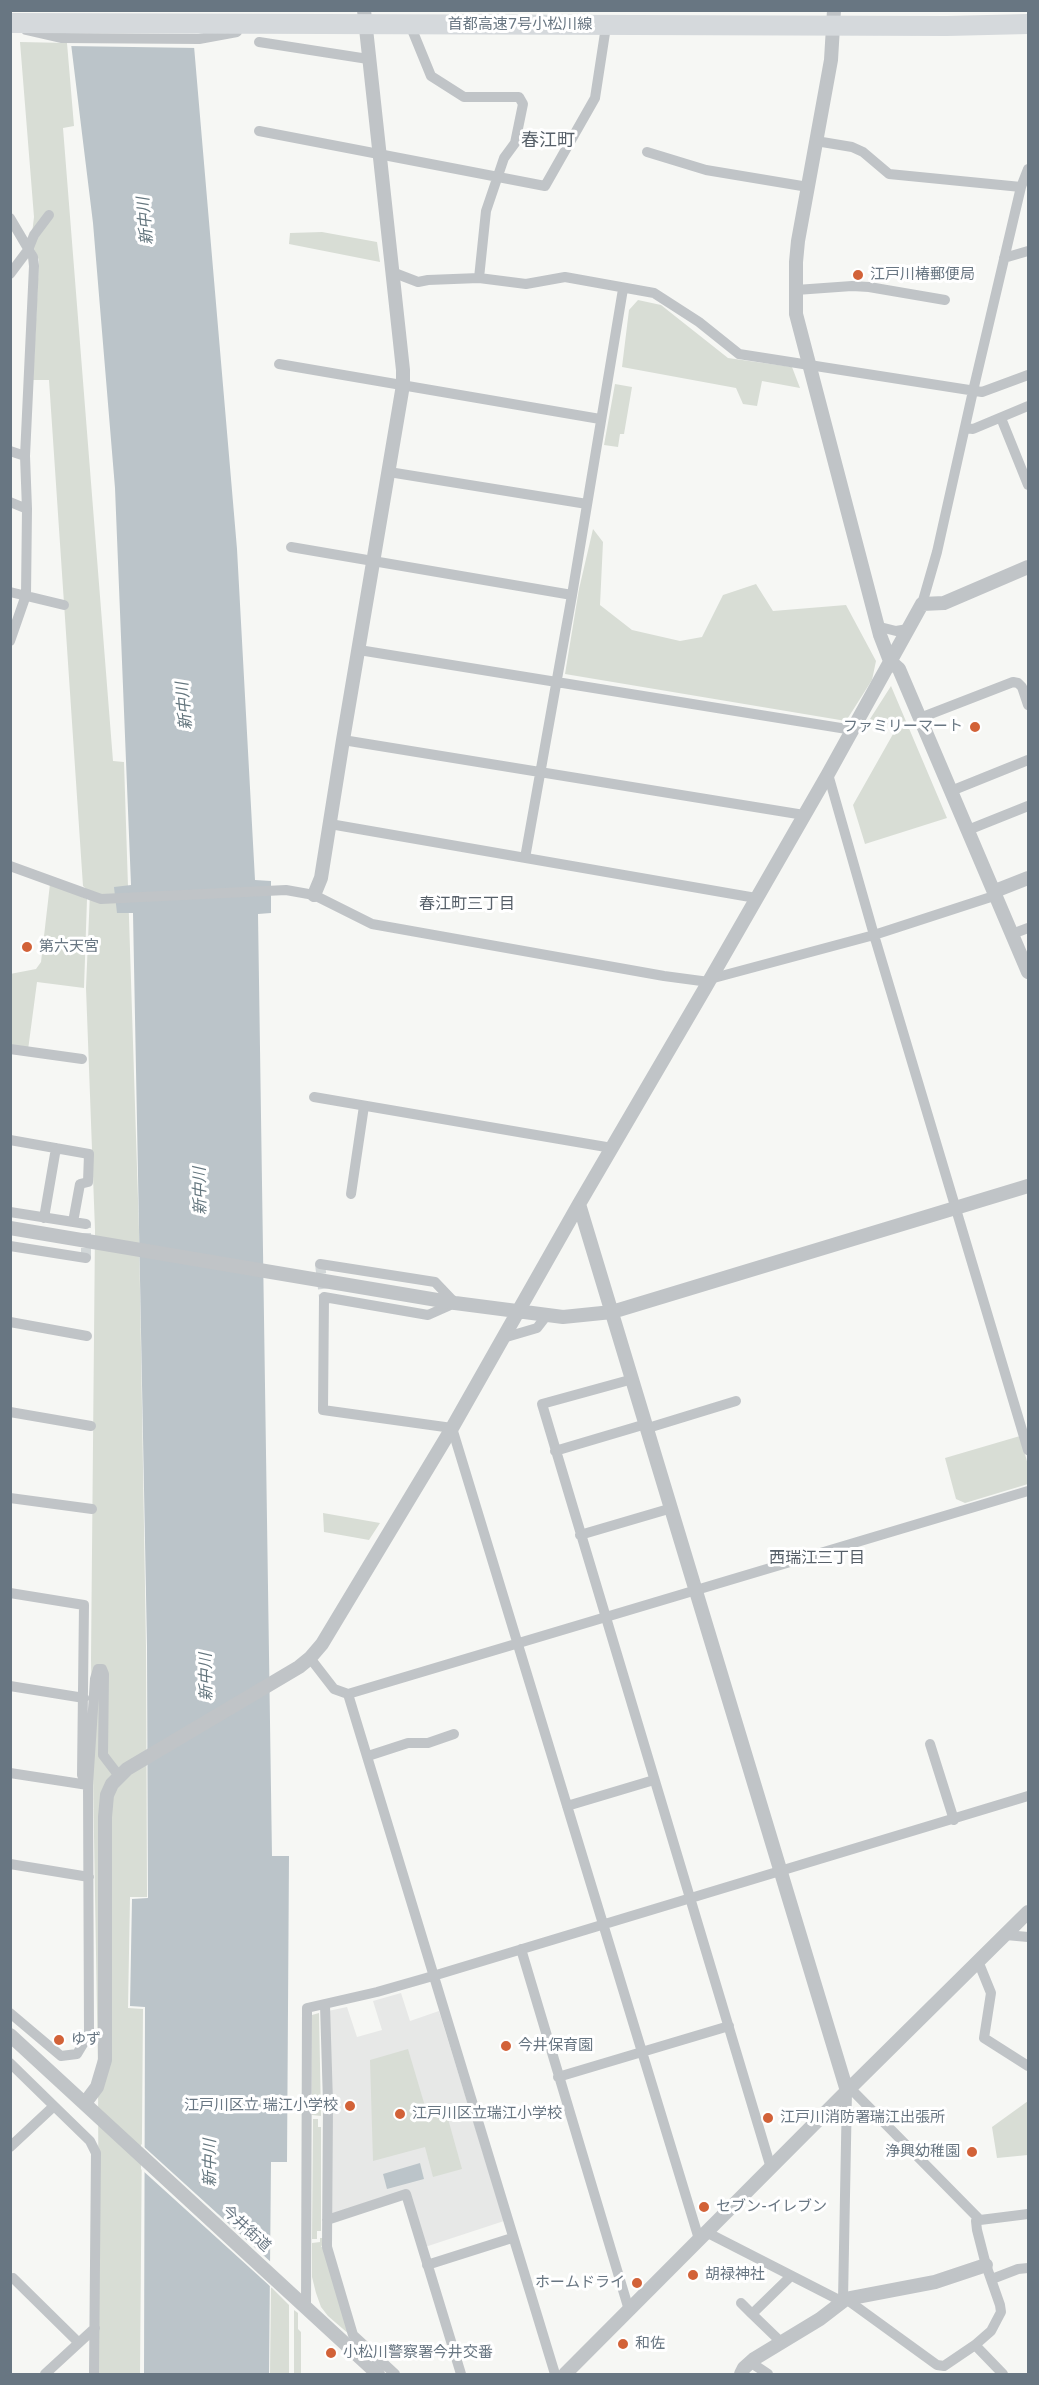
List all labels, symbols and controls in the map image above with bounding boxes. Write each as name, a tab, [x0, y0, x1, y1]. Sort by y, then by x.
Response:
street label: 首都高速7号小松川線	[448, 16, 592, 34]
district label: 春江町	[521, 130, 575, 152]
water label: 新中川	[134, 196, 158, 246]
place label: 江戸川椿郵便局	[870, 266, 975, 284]
marker: 江戸川椿郵便局	[851, 268, 865, 282]
water label: 新中川	[173, 681, 197, 731]
place label: ファミリーマート	[843, 718, 963, 736]
marker: ファミリーマート	[968, 720, 982, 734]
district label: 春江町三丁目	[419, 895, 515, 915]
place label: 第六天宮	[39, 938, 99, 956]
marker: 第六天宮	[20, 940, 34, 954]
water label: 新中川	[191, 1167, 211, 1215]
district label: 西瑞江三丁目	[769, 1549, 865, 1569]
water label: 新中川	[197, 1653, 217, 1701]
place label: ゆず	[71, 2031, 101, 2049]
marker: ゆず	[52, 2033, 66, 2047]
place label: 今井保育園	[518, 2037, 593, 2055]
marker: 今井保育園	[499, 2039, 513, 2053]
place label: 江戸川区立 瑞江小学校	[184, 2097, 338, 2115]
marker: 江戸川区立 瑞江小学校	[343, 2099, 357, 2113]
place label: 江戸川区立瑞江小学校	[412, 2105, 562, 2123]
marker: 江戸川区立瑞江小学校	[393, 2107, 407, 2121]
place label: 江戸川消防署瑞江出張所	[780, 2109, 945, 2127]
marker: 江戸川消防署瑞江出張所	[761, 2111, 775, 2125]
water label: 新中川	[201, 2139, 221, 2187]
place label: 浄興幼稚園	[885, 2143, 960, 2161]
marker: 浄興幼稚園	[965, 2145, 979, 2159]
place label: セブン-イレブン	[716, 2198, 827, 2216]
marker: セブン-イレブン	[697, 2200, 711, 2214]
street label: 今井街道	[218, 2202, 274, 2256]
place label: 胡禄神社	[705, 2266, 765, 2284]
marker: 胡禄神社	[686, 2268, 700, 2282]
place label: ホームドライ	[535, 2274, 625, 2292]
marker: ホームドライ	[630, 2276, 644, 2290]
place label: 和佐	[635, 2335, 665, 2353]
marker: 和佐	[616, 2337, 630, 2351]
place label: 小松川警察署今井交番	[343, 2344, 493, 2362]
marker: 小松川警察署今井交番	[324, 2346, 338, 2360]

